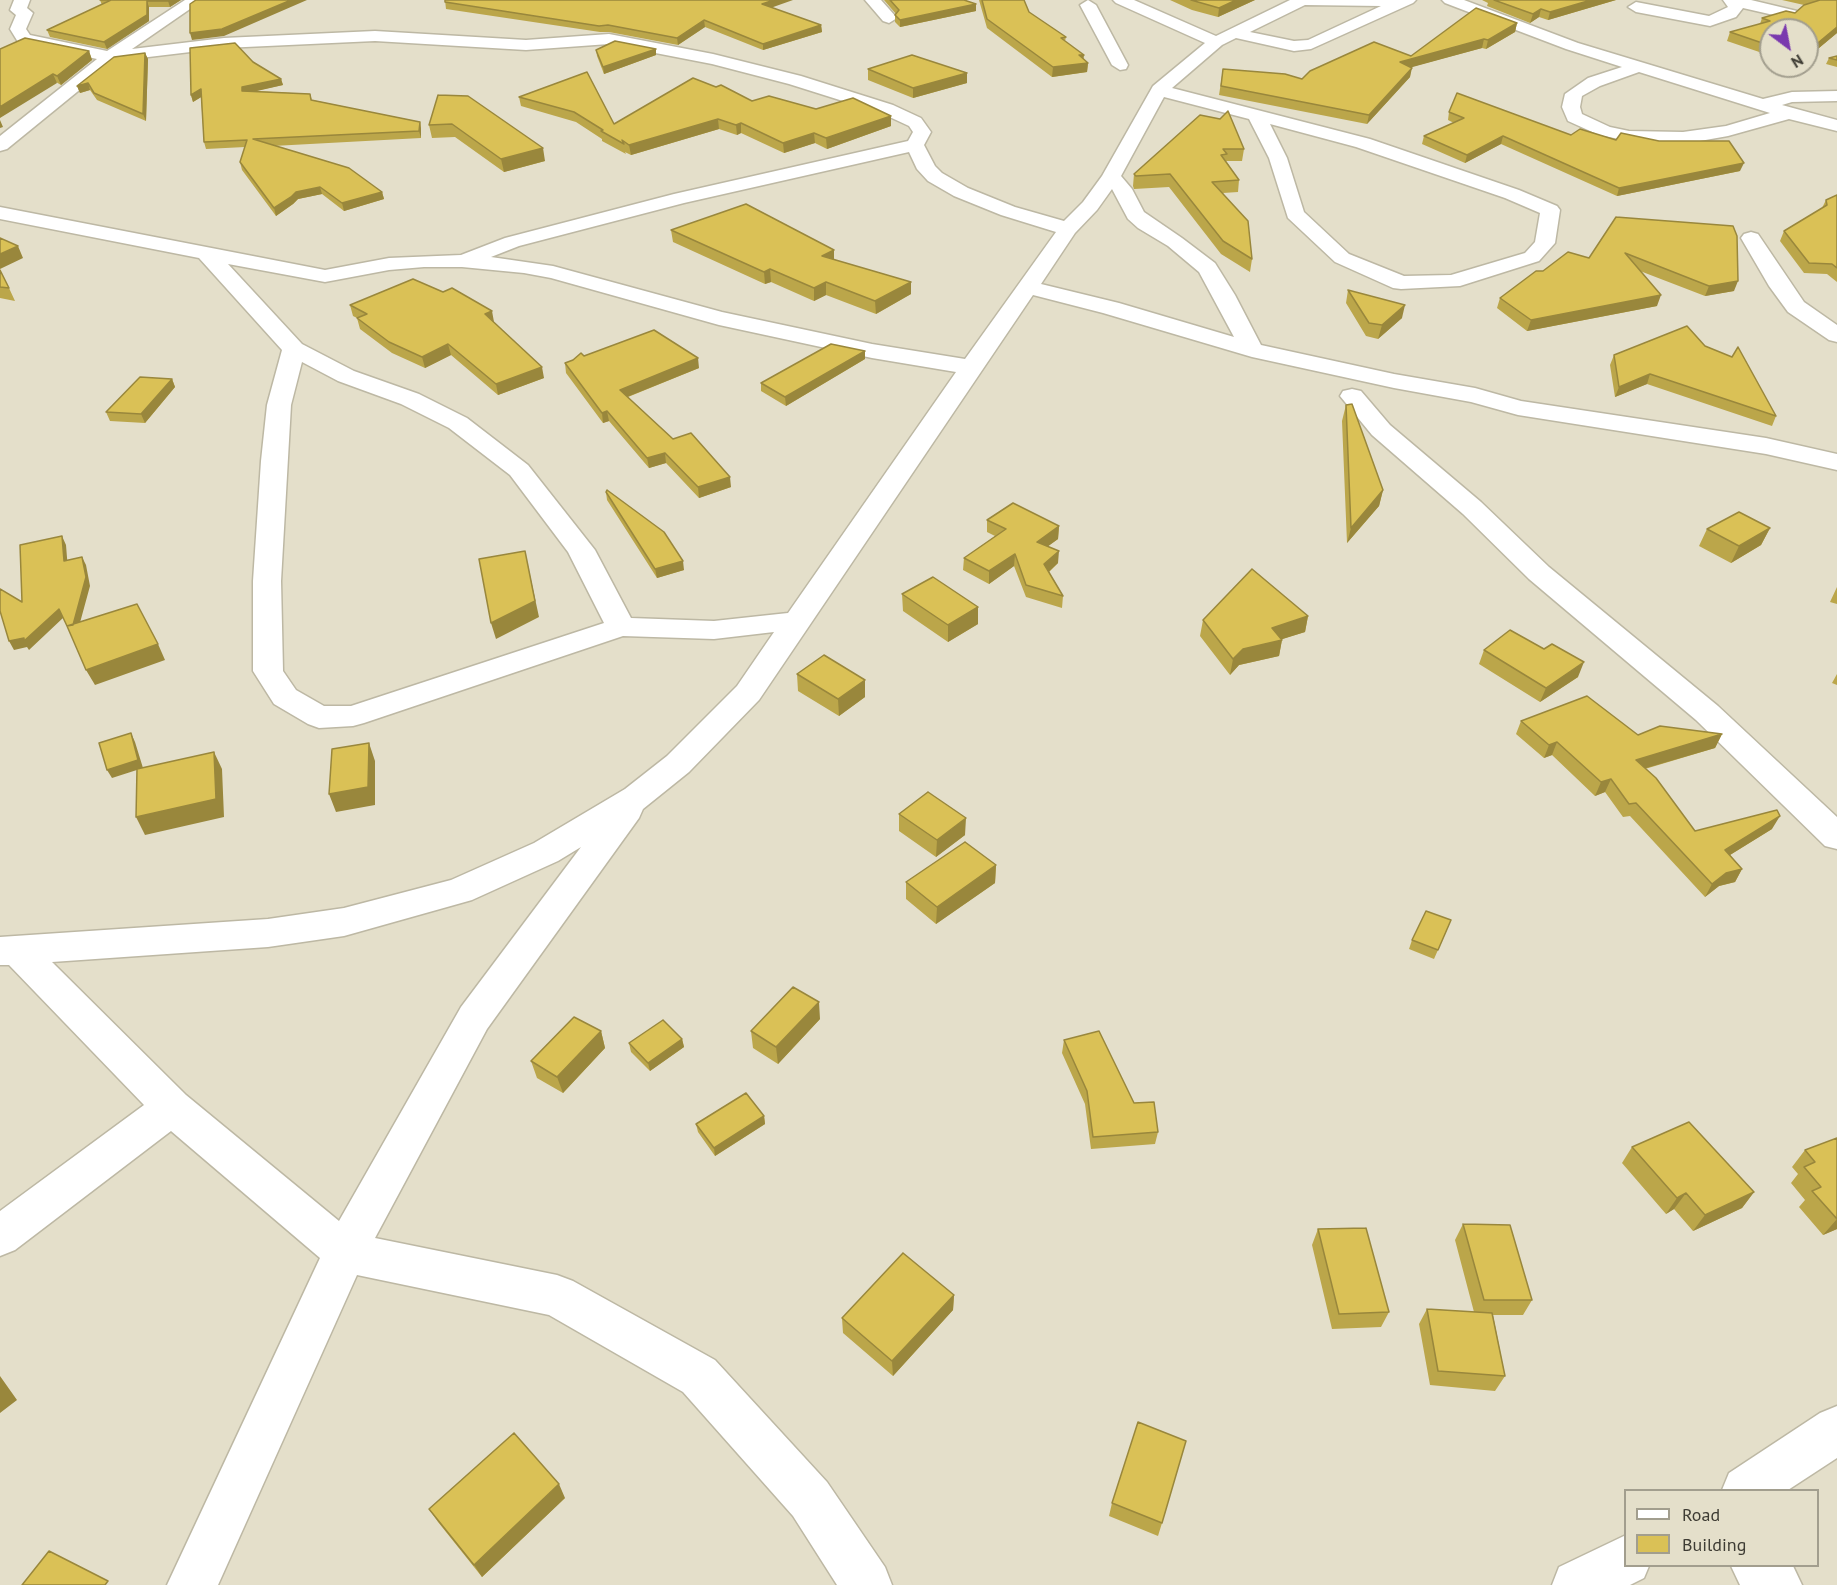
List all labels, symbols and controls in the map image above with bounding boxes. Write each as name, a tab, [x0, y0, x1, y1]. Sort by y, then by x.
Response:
north arrow	[1759, 18, 1819, 78]
text: N	[1788, 50, 1807, 73]
legend	[1624, 1489, 1819, 1567]
text: Road	[1682, 1503, 1720, 1526]
text: Building	[1682, 1533, 1746, 1556]

